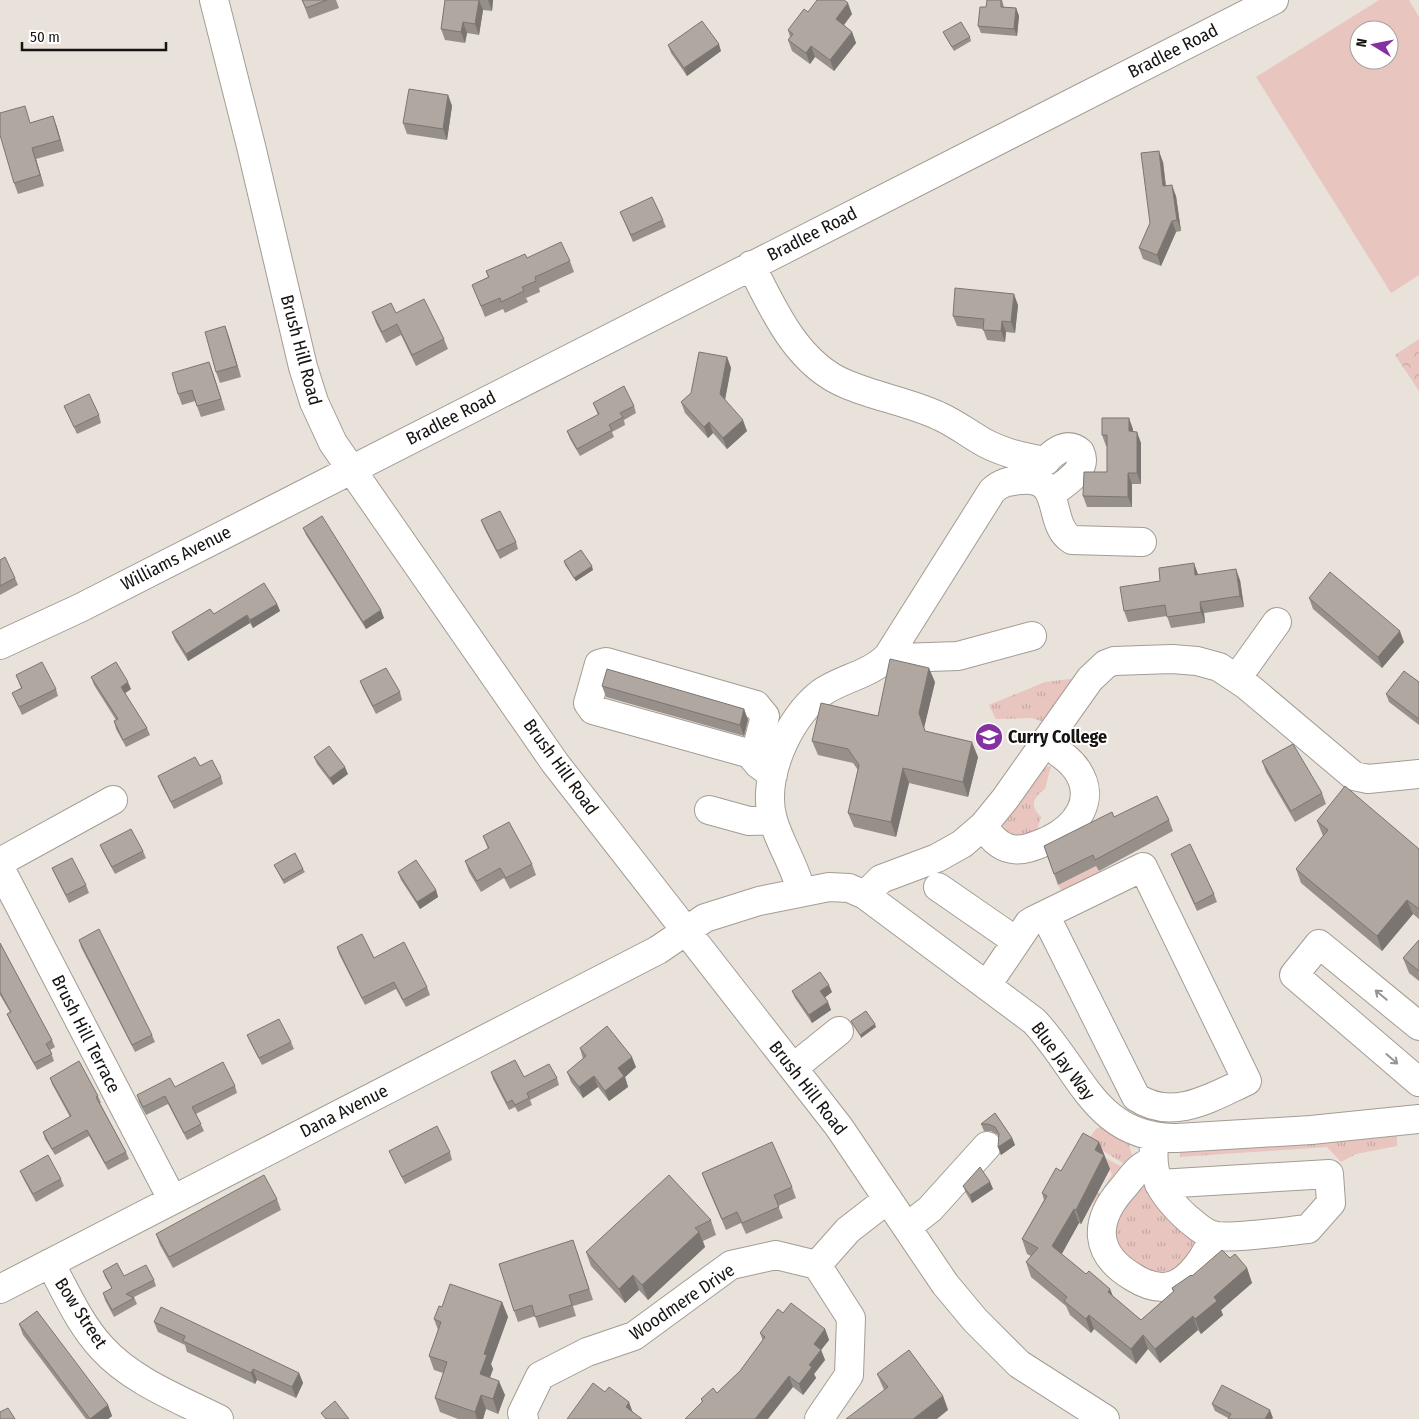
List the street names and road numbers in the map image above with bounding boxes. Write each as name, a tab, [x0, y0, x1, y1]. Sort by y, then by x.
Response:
street label: Bradlee Road	[1124, 19, 1222, 83]
street label: Bradlee Road	[763, 202, 861, 266]
street label: Brush Hill Road	[276, 292, 326, 408]
street label: Bradlee Road	[402, 386, 500, 450]
street label: Williams Avenue	[117, 521, 235, 595]
street label: Brush Hill Road	[519, 715, 603, 819]
street label: Brush Hill Terrace	[47, 971, 125, 1097]
street label: Blue Jay Way	[1026, 1017, 1100, 1105]
street label: Brush Hill Road	[764, 1037, 852, 1139]
street label: Dana Avenue	[296, 1079, 392, 1143]
street label: Woodmere Drive	[625, 1259, 739, 1345]
street label: Bow Street	[50, 1274, 112, 1352]

